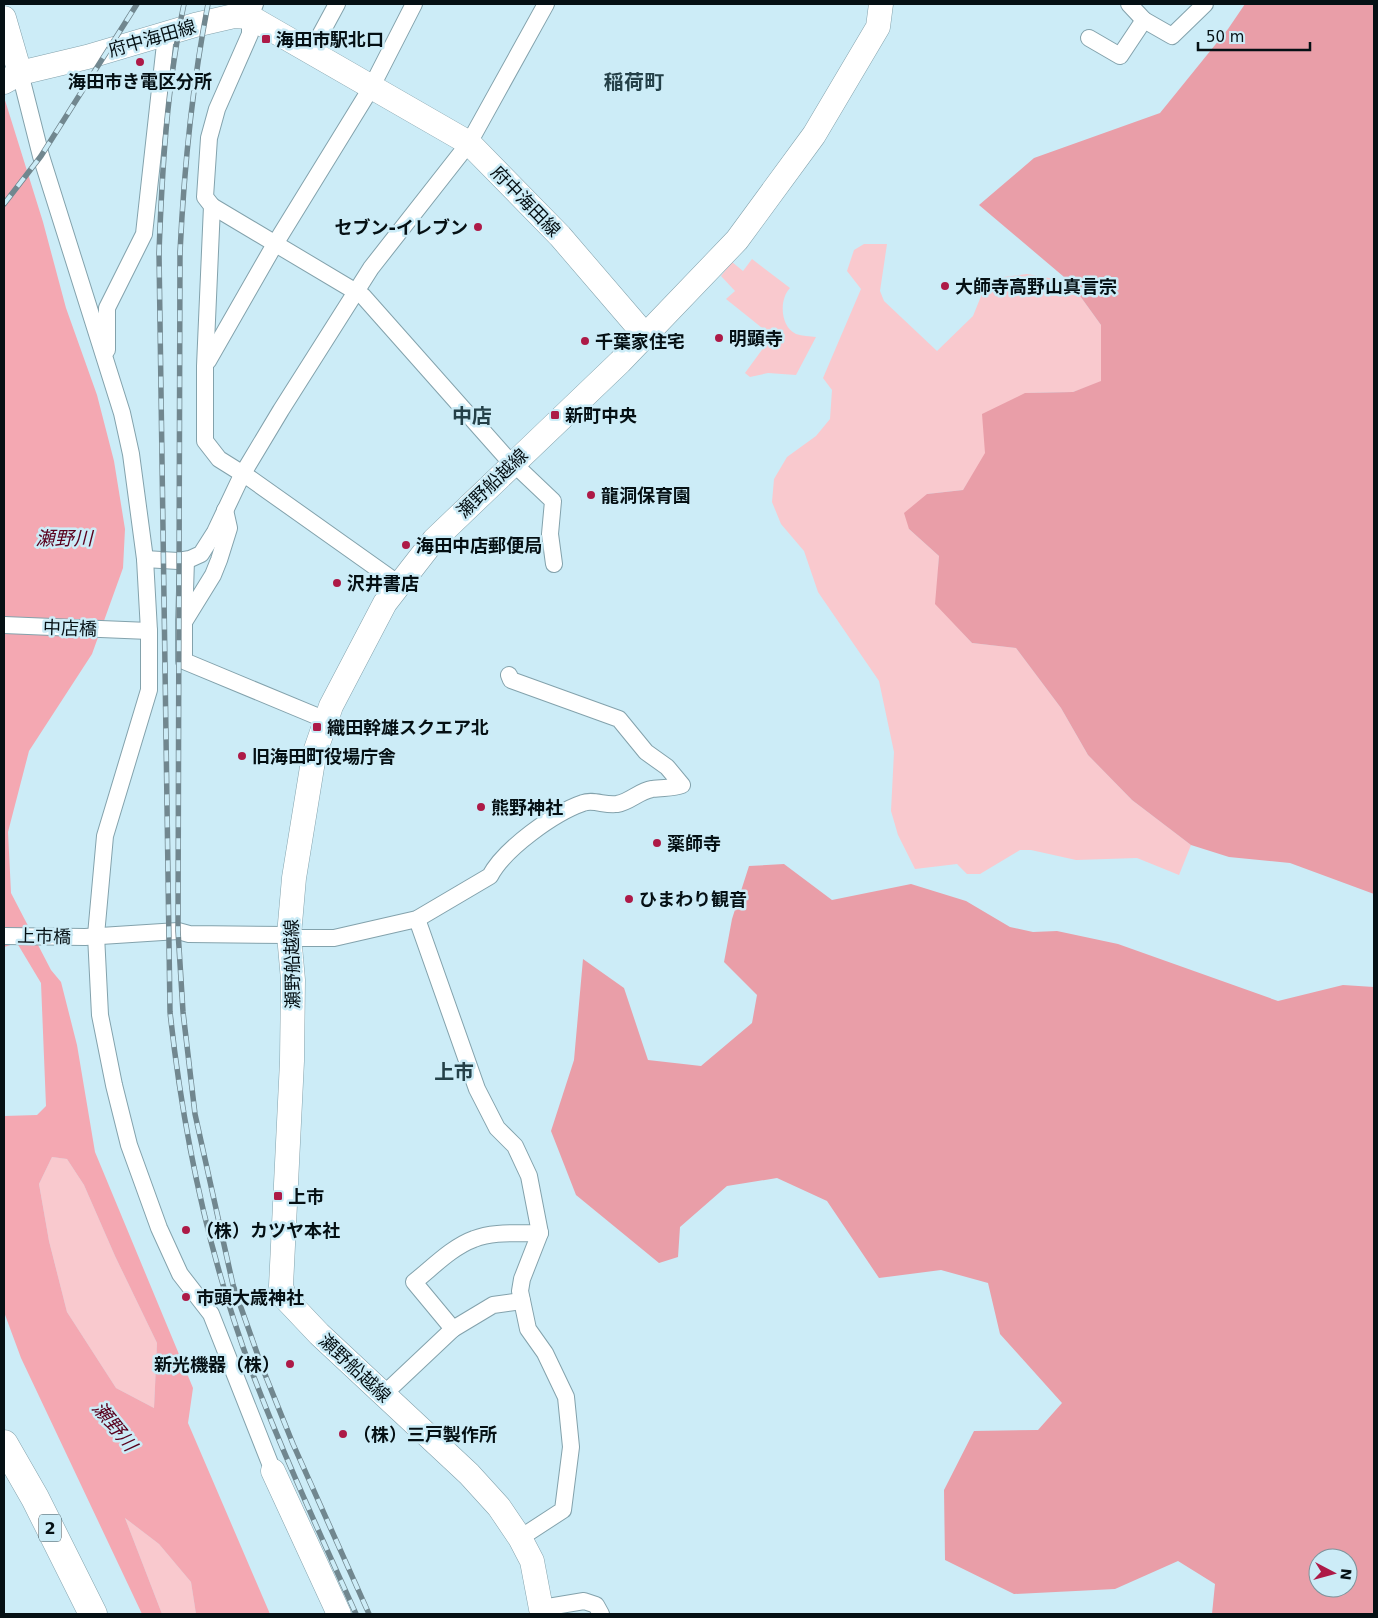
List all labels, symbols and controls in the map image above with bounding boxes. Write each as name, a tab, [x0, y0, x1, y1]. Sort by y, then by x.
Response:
street label: 府中海田線	[106, 16, 198, 60]
scale bar	[1198, 20, 1310, 52]
text: 50 m	[1206, 28, 1244, 46]
place label: 海田市駅北口	[276, 29, 384, 50]
marker: 海田市駅北口	[260, 33, 272, 45]
marker: 海田市き電区分所	[134, 56, 146, 68]
district label: 稲荷町	[604, 70, 664, 94]
place label: 海田市き電区分所	[68, 71, 212, 92]
street label: 府中海田線	[487, 161, 565, 241]
place label: セブン-イレブン	[335, 217, 468, 238]
marker: セブン-イレブン	[472, 221, 484, 233]
place label: 大師寺高野山真言宗	[955, 276, 1117, 297]
marker: 大師寺高野山真言宗	[939, 280, 951, 292]
place label: 明顕寺	[729, 328, 783, 349]
place label: 千葉家住宅	[595, 331, 685, 352]
marker: 明顕寺	[713, 332, 725, 344]
marker: 千葉家住宅	[579, 335, 591, 347]
district label: 中店	[452, 404, 492, 428]
place label: 新町中央	[565, 405, 637, 426]
marker: 新町中央	[549, 409, 561, 421]
street label: 瀬野船越線	[452, 444, 532, 522]
place label: 龍洞保育園	[601, 485, 691, 506]
marker: 龍洞保育園	[585, 489, 597, 501]
water label: 瀬野川	[35, 527, 94, 549]
place label: 海田中店郵便局	[416, 535, 542, 556]
marker: 海田中店郵便局	[400, 539, 412, 551]
place label: 沢井書店	[347, 573, 419, 594]
marker: 沢井書店	[331, 577, 343, 589]
street label: 中店橋	[43, 617, 97, 639]
place label: 織田幹雄スクエア北	[327, 717, 489, 738]
marker: 織田幹雄スクエア北	[311, 721, 323, 733]
place label: 旧海田町役場庁舎	[252, 746, 396, 767]
marker: 旧海田町役場庁舎	[236, 750, 248, 762]
place label: 熊野神社	[491, 797, 563, 818]
marker: 熊野神社	[475, 801, 487, 813]
place label: 薬師寺	[667, 833, 721, 854]
marker: 薬師寺	[651, 837, 663, 849]
place label: ひまわり観音	[639, 889, 747, 910]
marker: ひまわり観音	[623, 893, 635, 905]
street label: 瀬野船越線	[281, 919, 303, 1009]
street label: 上市橋	[17, 925, 71, 947]
district label: 上市	[434, 1060, 474, 1084]
place label: 上市	[288, 1186, 324, 1207]
marker: 上市	[272, 1190, 284, 1202]
place label: （株）カツヤ本社	[196, 1220, 340, 1241]
marker: （株）カツヤ本社	[180, 1224, 192, 1236]
place label: 市頭大歳神社	[196, 1287, 304, 1308]
marker: 市頭大歳神社	[180, 1291, 192, 1303]
street label: 瀬野船越線	[315, 1330, 395, 1406]
place label: 新光機器（株）	[154, 1354, 280, 1375]
marker: 新光機器（株）	[284, 1358, 296, 1370]
water label: 瀬野川	[89, 1397, 143, 1457]
place label: （株）三戸製作所	[353, 1424, 497, 1445]
marker: （株）三戸製作所	[337, 1428, 349, 1440]
road number: 2	[39, 1515, 61, 1542]
north arrow	[1308, 1548, 1358, 1598]
text: N	[1337, 1568, 1354, 1581]

